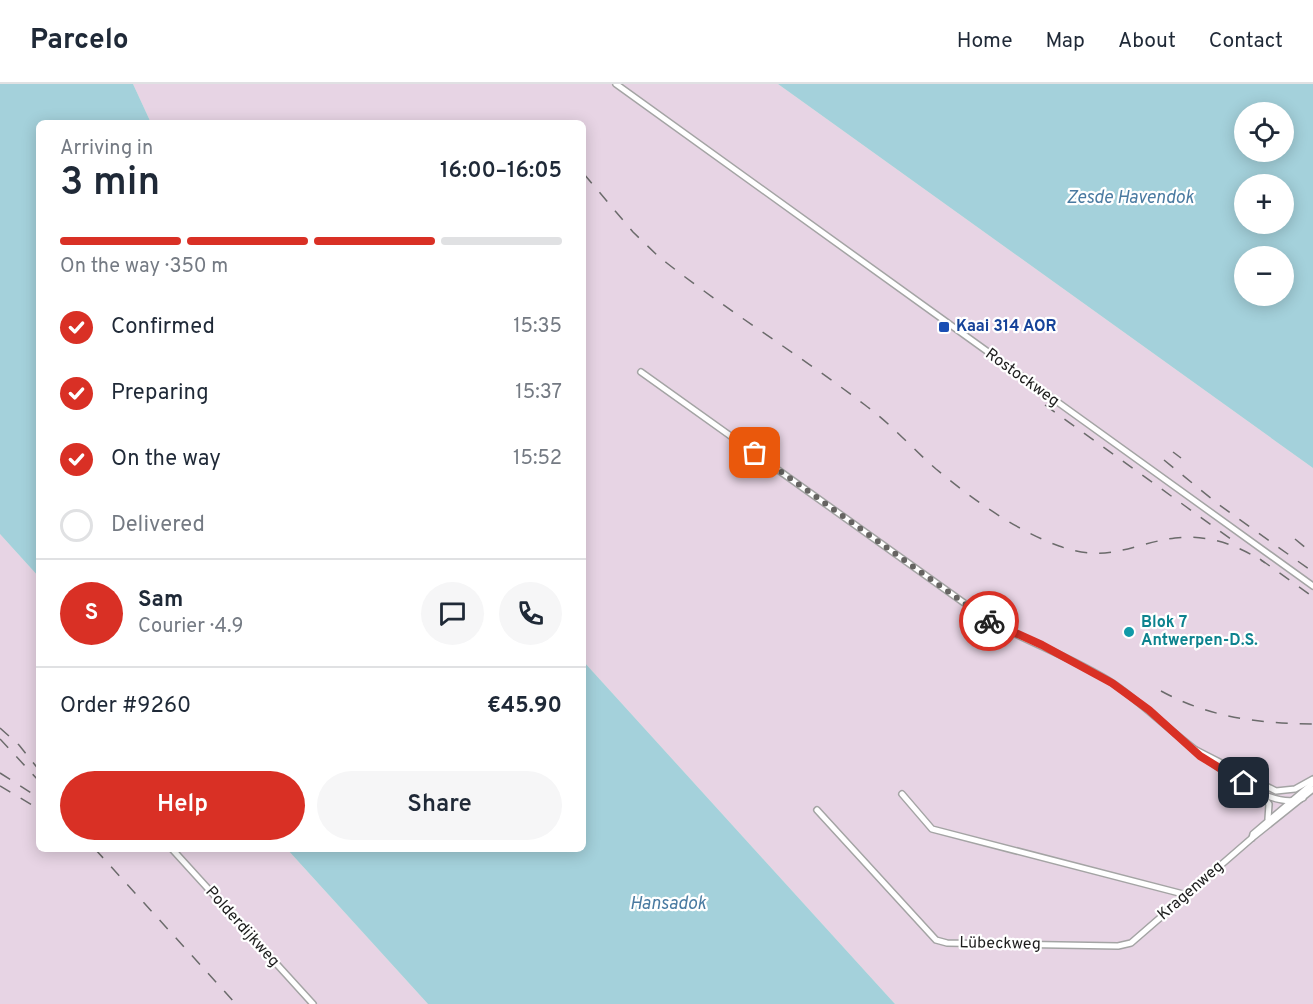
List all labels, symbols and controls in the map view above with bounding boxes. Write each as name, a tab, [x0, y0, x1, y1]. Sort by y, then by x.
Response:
text: Parcelo	[30, 23, 129, 59]
text: Home	[957, 28, 1013, 55]
text: Map	[1046, 28, 1085, 55]
text: About	[1118, 28, 1176, 55]
text: Contact	[1209, 28, 1283, 55]
map controls	[1234, 102, 1294, 306]
button: locate	[1234, 102, 1294, 162]
text: Arriving in	[60, 136, 153, 162]
text: 16:00–16:05	[440, 158, 562, 185]
text: 3 min	[60, 160, 160, 209]
button: +	[1234, 174, 1294, 234]
water label: Zesde Havendok	[1066, 187, 1195, 210]
button: −	[1234, 246, 1294, 306]
text: On the way · 350 m	[60, 254, 228, 280]
icon: check	[60, 311, 93, 344]
text: Confirmed	[111, 314, 215, 341]
text: 15:35	[513, 314, 562, 340]
place label: Kaai 314 AOR	[956, 317, 1057, 337]
marker: Kaai 314 AOR	[937, 320, 951, 334]
street label: Rostockweg	[981, 344, 1063, 412]
icon: check	[60, 377, 93, 410]
text: Preparing	[111, 380, 209, 407]
text: 15:37	[515, 380, 562, 406]
pin	[729, 427, 780, 478]
icon: bag	[738, 436, 771, 469]
icon: check	[60, 443, 93, 476]
text: On the way	[111, 446, 221, 473]
text: 15:52	[513, 446, 562, 472]
text: Delivered	[111, 512, 205, 539]
button: chat	[421, 582, 484, 645]
button: phone	[499, 582, 562, 645]
text: Sam	[138, 587, 183, 614]
courier	[959, 591, 1019, 651]
text: S	[85, 600, 98, 627]
icon: bike	[973, 605, 1006, 638]
place label: Blok 7 Antwerpen-D.S.	[1141, 613, 1258, 651]
text: Courier · 4.9	[138, 614, 243, 640]
marker: Blok 7 Antwerpen-D.S.	[1122, 625, 1136, 639]
text: Order #9260	[60, 693, 191, 720]
text: €45.90	[487, 693, 562, 720]
pin	[1218, 757, 1269, 808]
icon: home	[1227, 766, 1260, 799]
button: Help	[60, 771, 305, 840]
button: Share	[317, 771, 562, 840]
street label: Kragenweg	[1154, 857, 1228, 925]
street label: Polderdijkweg	[200, 882, 284, 972]
water label: Hansadok	[630, 893, 707, 916]
street label: Lübeckweg	[959, 933, 1041, 955]

